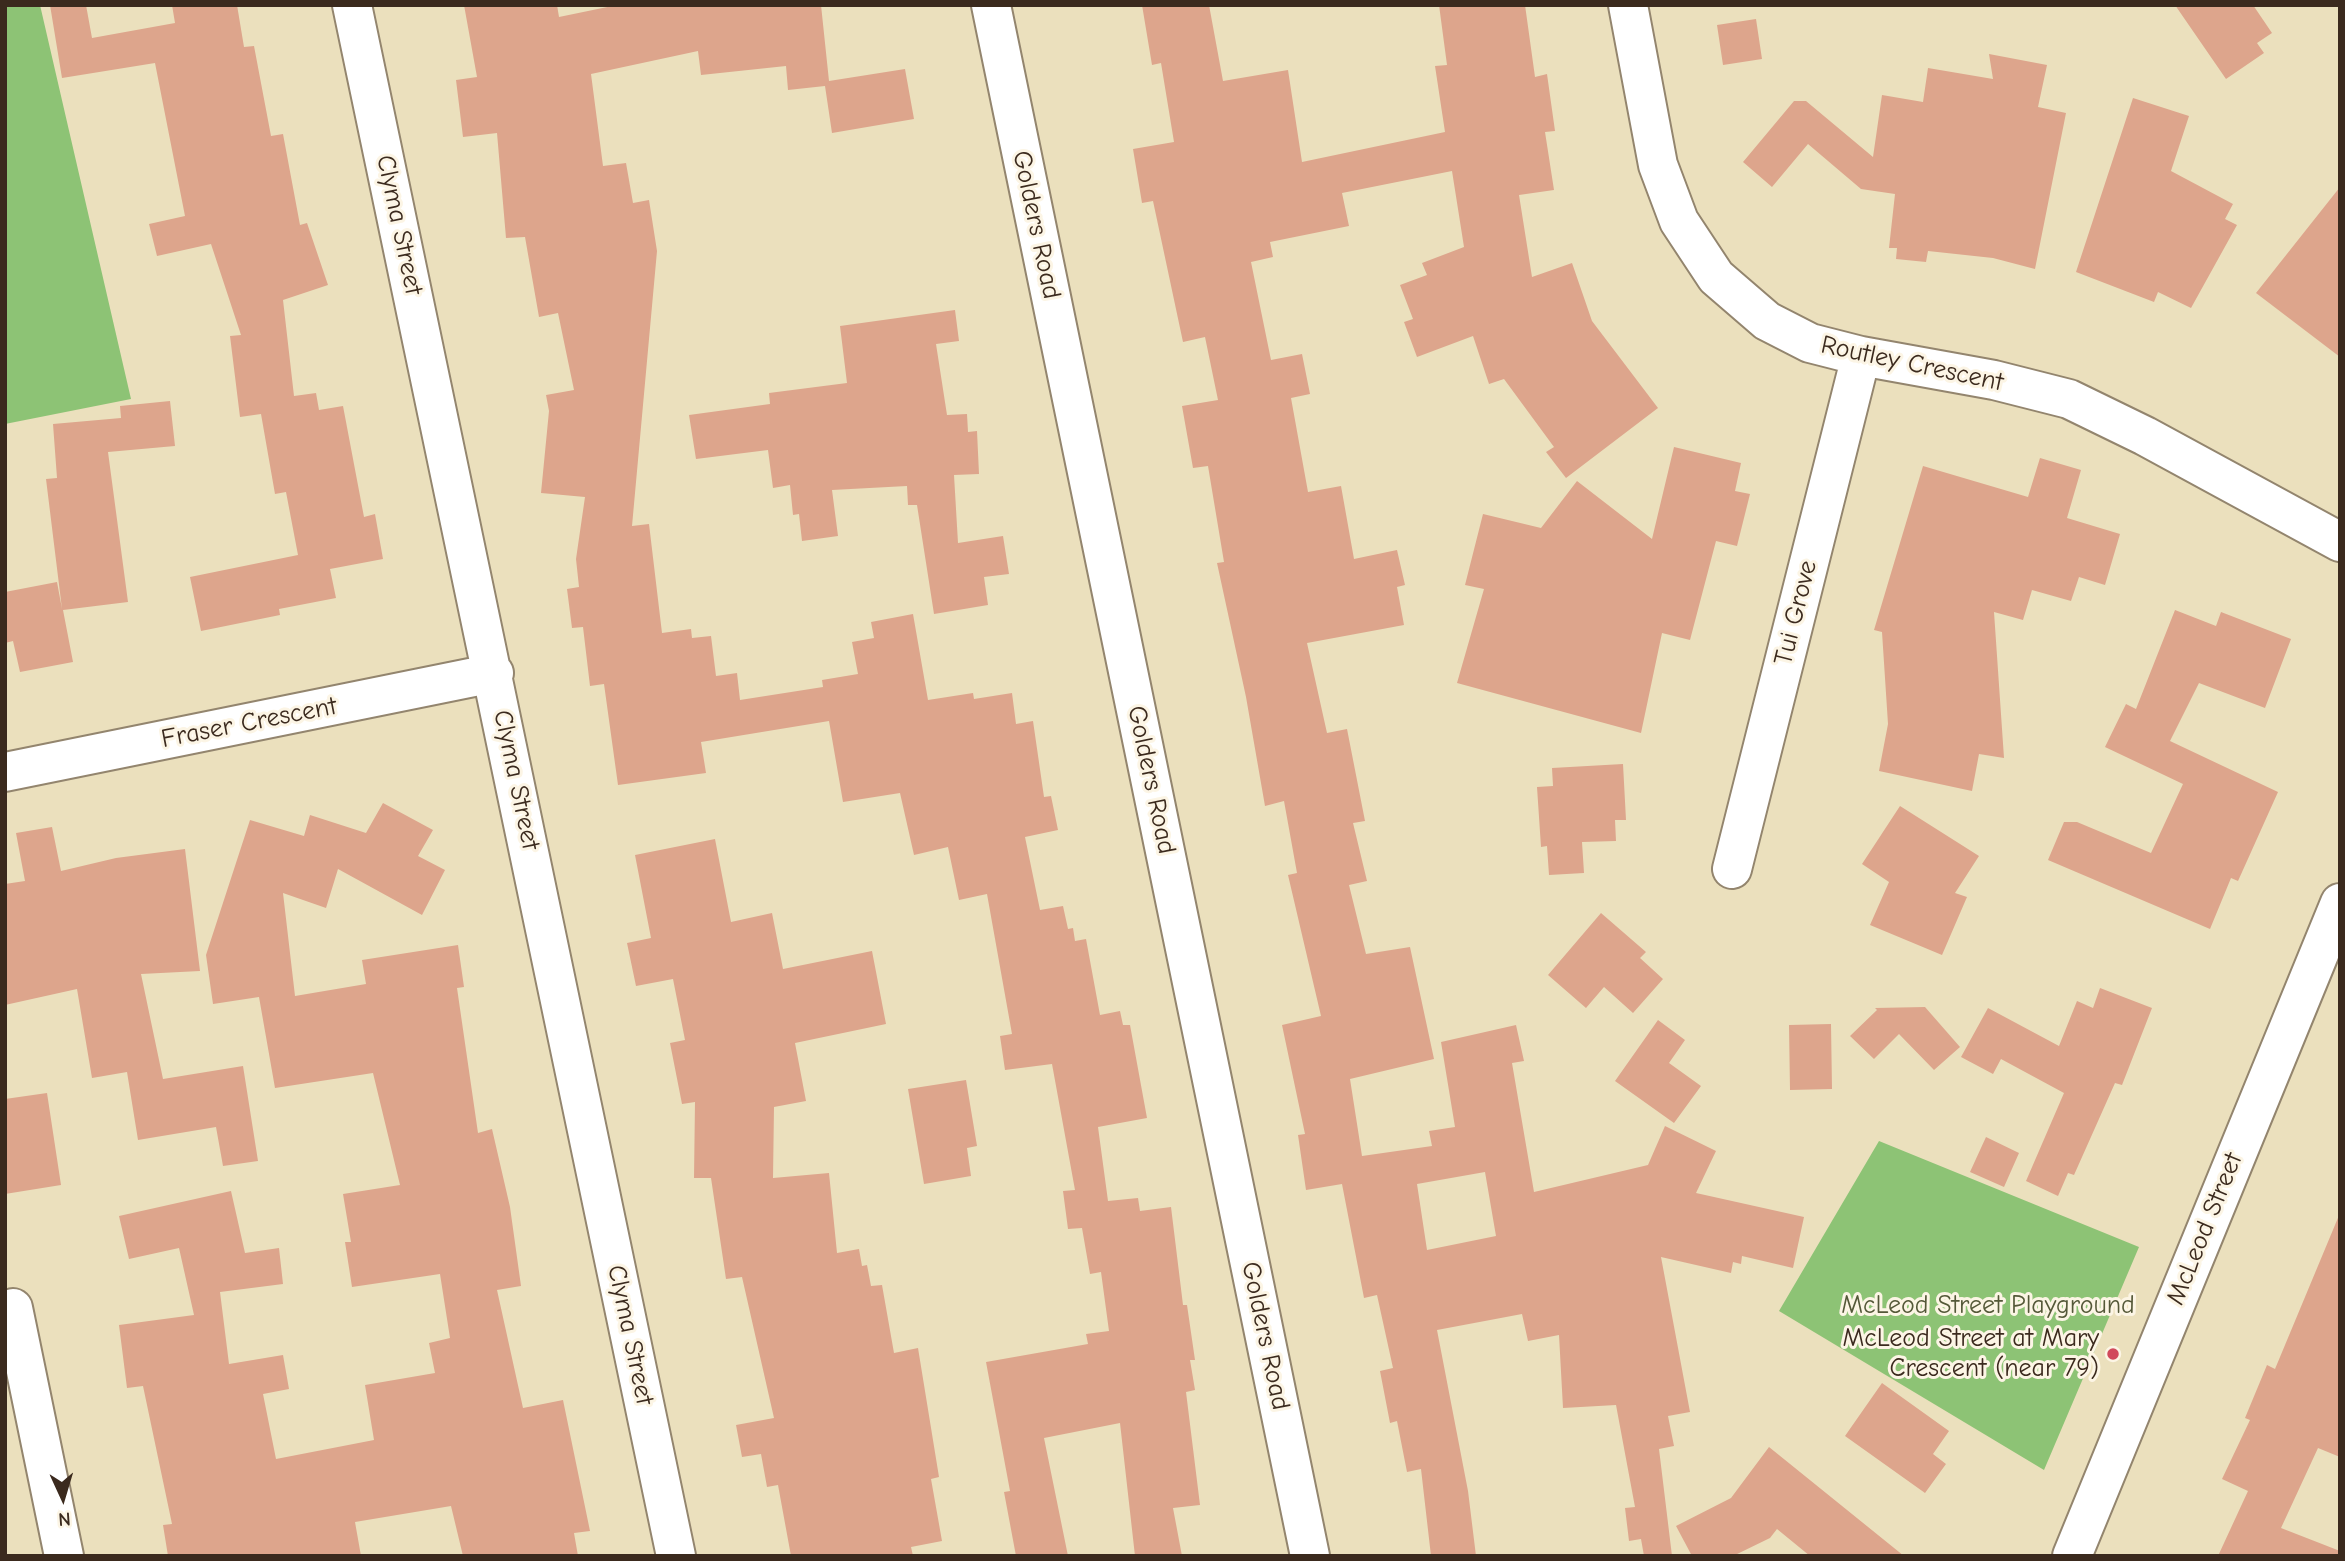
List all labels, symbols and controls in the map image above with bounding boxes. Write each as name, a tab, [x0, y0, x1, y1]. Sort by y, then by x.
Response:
street label: Golders Road	[1005, 148, 1067, 302]
street label: Clyma Street	[369, 152, 429, 298]
street label: Routley Crescent	[1818, 329, 2006, 399]
street label: Tui Grove	[1768, 557, 1824, 669]
street label: Fraser Crescent	[159, 691, 339, 755]
street label: Golders Road	[1120, 703, 1182, 857]
street label: Clyma Street	[486, 707, 546, 853]
street label: McLeod Street	[2160, 1148, 2250, 1310]
street label: Golders Road	[1234, 1259, 1296, 1413]
street label: Clyma Street	[600, 1262, 660, 1408]
park label: McLeod Street Playground	[1841, 1290, 2135, 1322]
place label: McLeod Street at Mary Crescent (near 79)	[1842, 1323, 2099, 1384]
marker: McLeod Street at Mary Crescent (near 79)	[2105, 1346, 2121, 1362]
north arrow	[28, 1463, 98, 1533]
text: N	[58, 1508, 71, 1530]

